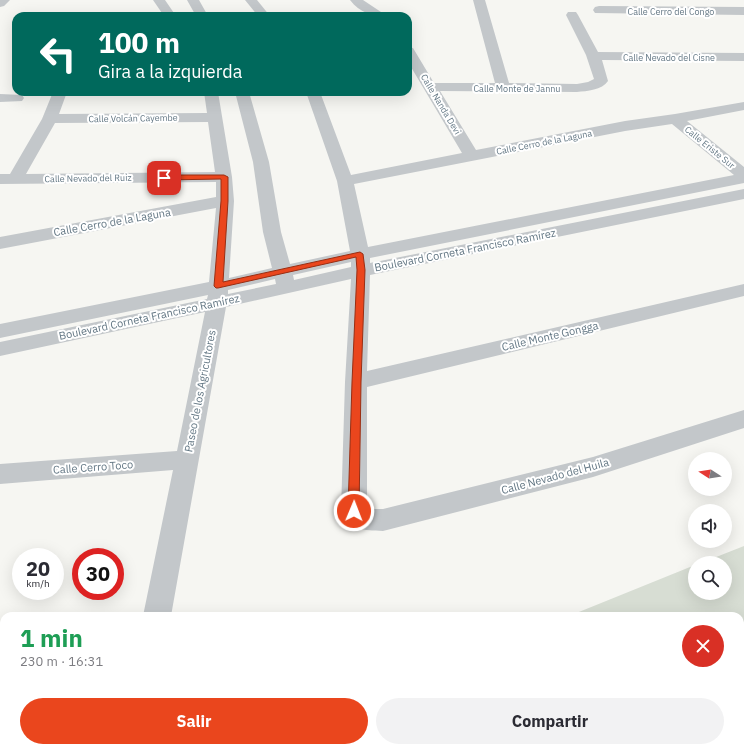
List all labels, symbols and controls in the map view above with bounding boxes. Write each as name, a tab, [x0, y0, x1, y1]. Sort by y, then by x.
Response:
street label: Calle Cerro del Congo	[628, 6, 714, 17]
text: 100 m	[98, 24, 180, 61]
icon: left	[32, 28, 84, 80]
street label: Calle Nevado del Cisne	[623, 52, 715, 63]
text: Gira a la izquierda	[98, 60, 242, 83]
street label: Calle Nanda Devi	[419, 72, 463, 136]
street label: Calle Monte de Jannu	[474, 83, 560, 94]
street label: Calle Volcán Cayembe	[88, 112, 178, 124]
street label: Calle Eriste Sur	[683, 123, 738, 171]
street label: Calle Cerro de la Laguna	[495, 127, 593, 157]
pin	[147, 161, 181, 195]
icon: arrive	[153, 167, 175, 189]
street label: Calle Nevado del Ruiz	[44, 172, 132, 184]
street label: Calle Cerro de la Laguna	[52, 205, 172, 239]
street label: Boulevard Corneta Francisco Ramírez	[373, 226, 557, 274]
street label: Boulevard Corneta Francisco Ramírez	[57, 291, 241, 343]
street label: Calle Monte Gongga	[500, 318, 600, 354]
street label: Paseo de los Agricultores	[181, 329, 219, 453]
north arrow	[688, 452, 732, 496]
map controls	[688, 452, 732, 600]
street label: Calle Nevado del Huila	[500, 455, 611, 497]
street label: Calle Cerro Toco	[52, 457, 134, 477]
position arrow	[333, 490, 375, 532]
button: sound	[688, 504, 732, 548]
speed limit sign: 30	[72, 548, 124, 600]
text: 20	[26, 555, 50, 582]
button: search	[688, 556, 732, 600]
text: km/h	[26, 577, 50, 590]
text: 1 min	[20, 622, 83, 654]
button: close	[682, 625, 724, 667]
text: 230 m · 16:31	[20, 653, 103, 670]
button: Salir	[20, 698, 368, 744]
button: Compartir	[376, 698, 724, 744]

